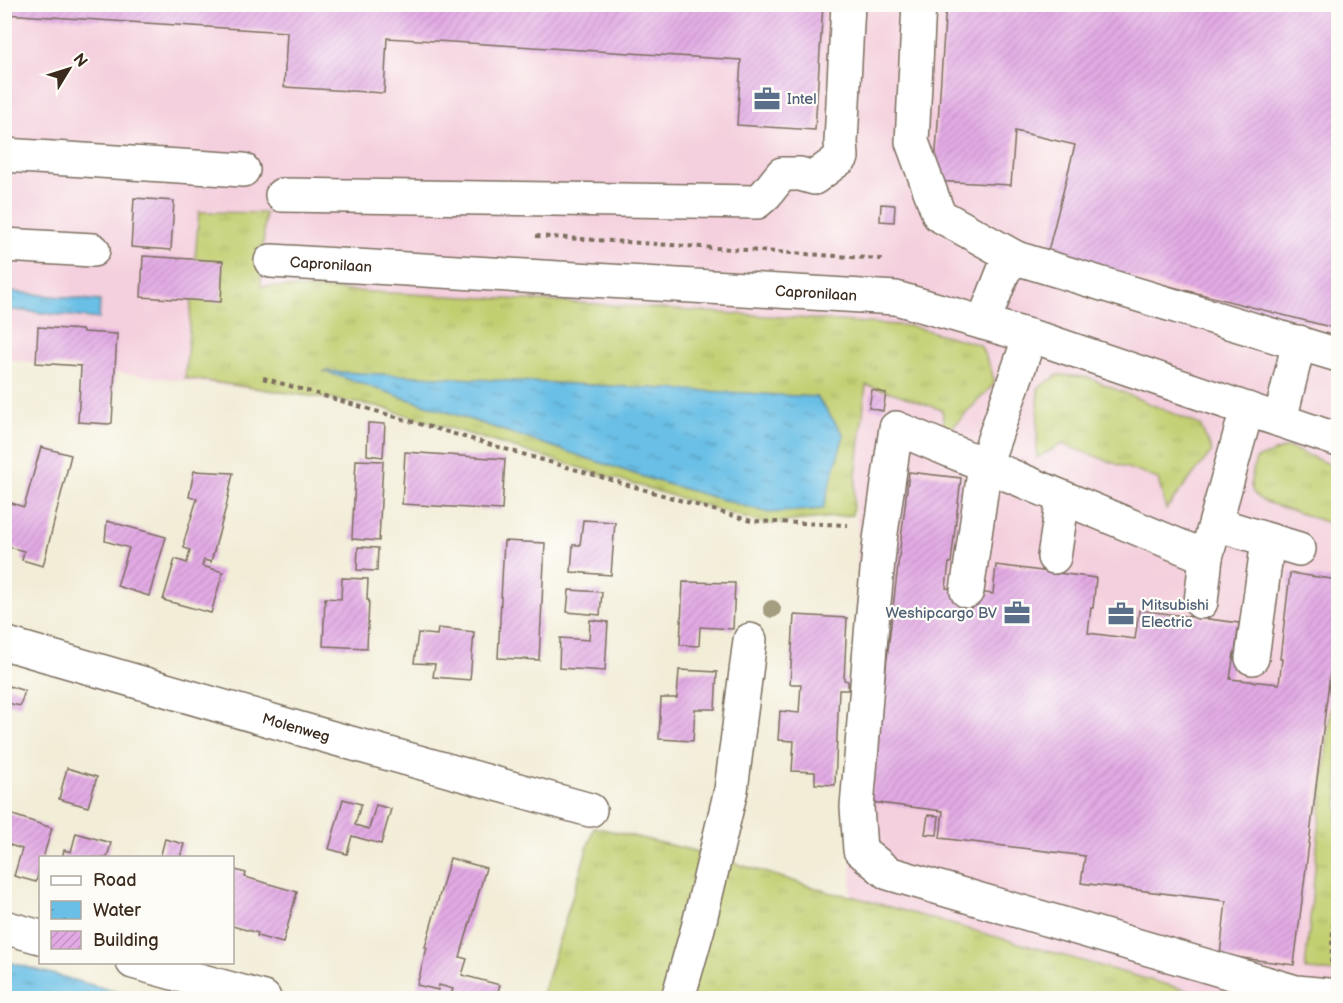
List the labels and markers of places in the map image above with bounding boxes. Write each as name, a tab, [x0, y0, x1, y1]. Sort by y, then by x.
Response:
office icon: Intel	[752, 84, 782, 114]
place label: Intel	[787, 90, 817, 109]
place label: Mitsubishi Electric	[1141, 596, 1209, 632]
office icon: Weshipcargo BV	[1002, 598, 1032, 628]
office icon: Mitsubishi Electric	[1106, 599, 1136, 629]
place label: Weshipcargo BV	[886, 604, 998, 623]

